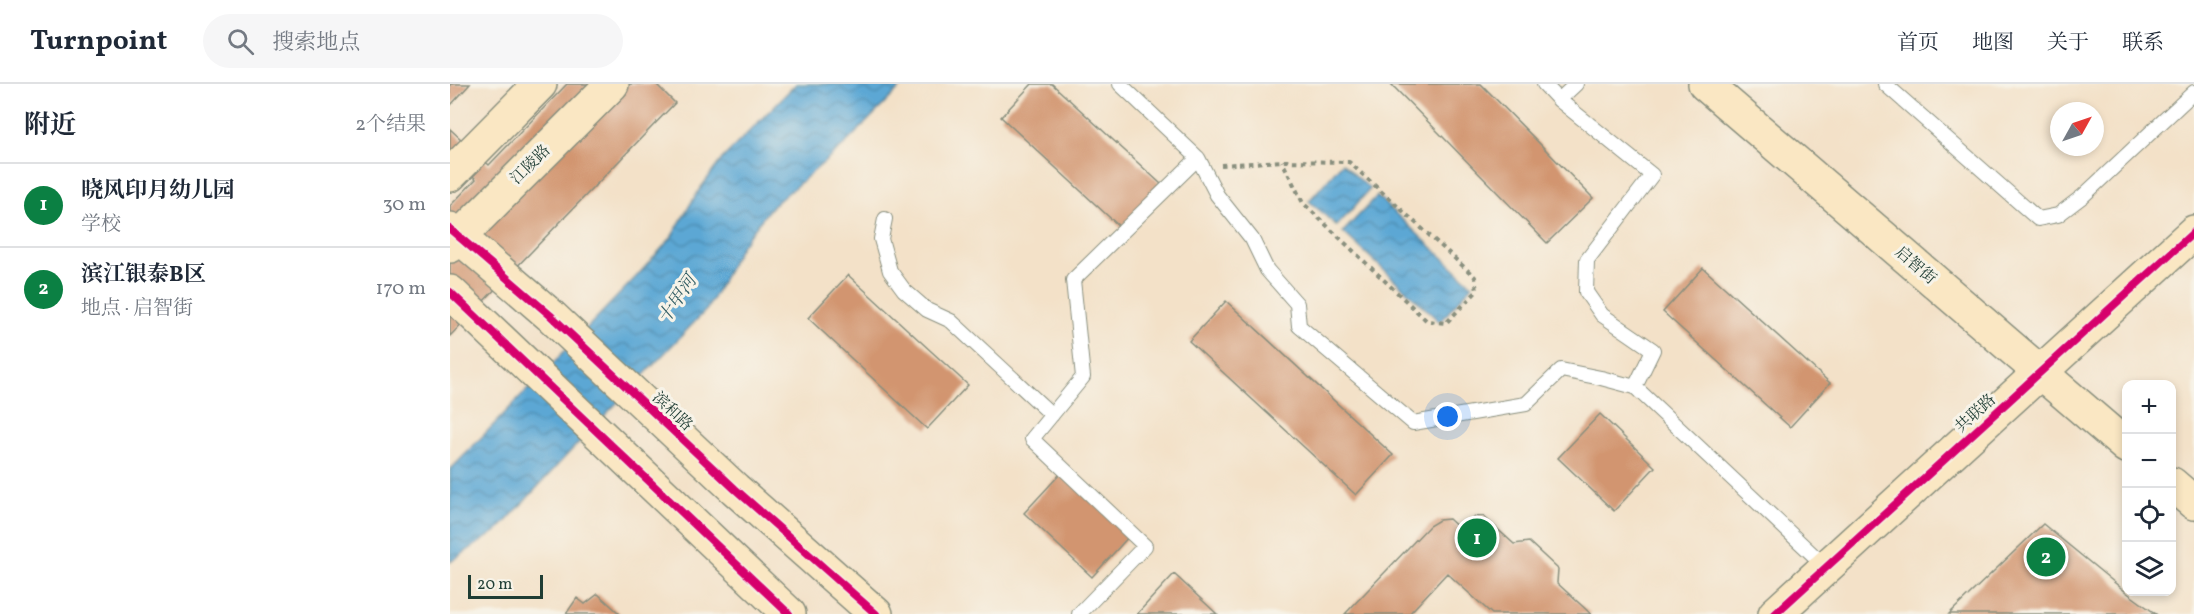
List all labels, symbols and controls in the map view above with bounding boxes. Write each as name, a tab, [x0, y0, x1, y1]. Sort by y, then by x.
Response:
search box	[203, 14, 623, 68]
text: Turnpoint	[30, 22, 167, 61]
icon: search	[224, 25, 257, 58]
text: 搜索地点	[272, 28, 360, 59]
text: 首页	[1897, 29, 1939, 58]
text: 地图	[1972, 29, 2014, 58]
text: 关于	[2047, 29, 2089, 58]
text: 联系	[2122, 29, 2164, 58]
north arrow	[2050, 102, 2104, 156]
text: 附近	[24, 108, 76, 144]
text: 2个结果	[355, 111, 426, 139]
street label: 江陵路	[506, 140, 556, 190]
text: 晓风印月幼儿园	[81, 176, 235, 207]
text: 1	[39, 191, 48, 219]
text: 30 m	[382, 191, 426, 219]
text: 学校	[81, 211, 121, 239]
street label: 启智街	[1890, 242, 1940, 290]
text: 滨江银泰B区	[81, 260, 206, 291]
water label: 十甲河	[653, 268, 705, 329]
text: 2	[38, 275, 49, 303]
text: 170 m	[376, 275, 426, 303]
text: 地点 · 启智街	[81, 295, 193, 323]
map controls	[2122, 380, 2176, 596]
button: +	[2122, 380, 2176, 434]
street label: 滨和路	[647, 388, 697, 436]
street label: 共联路	[1951, 390, 2001, 438]
your location	[1433, 402, 1462, 431]
button: −	[2122, 434, 2176, 488]
button: locate	[2122, 488, 2176, 542]
pin: 1	[1458, 516, 1496, 560]
pin: 2	[2026, 534, 2066, 580]
button: layers	[2122, 542, 2176, 596]
scale bar	[468, 572, 543, 600]
text: 20 m	[477, 574, 512, 596]

